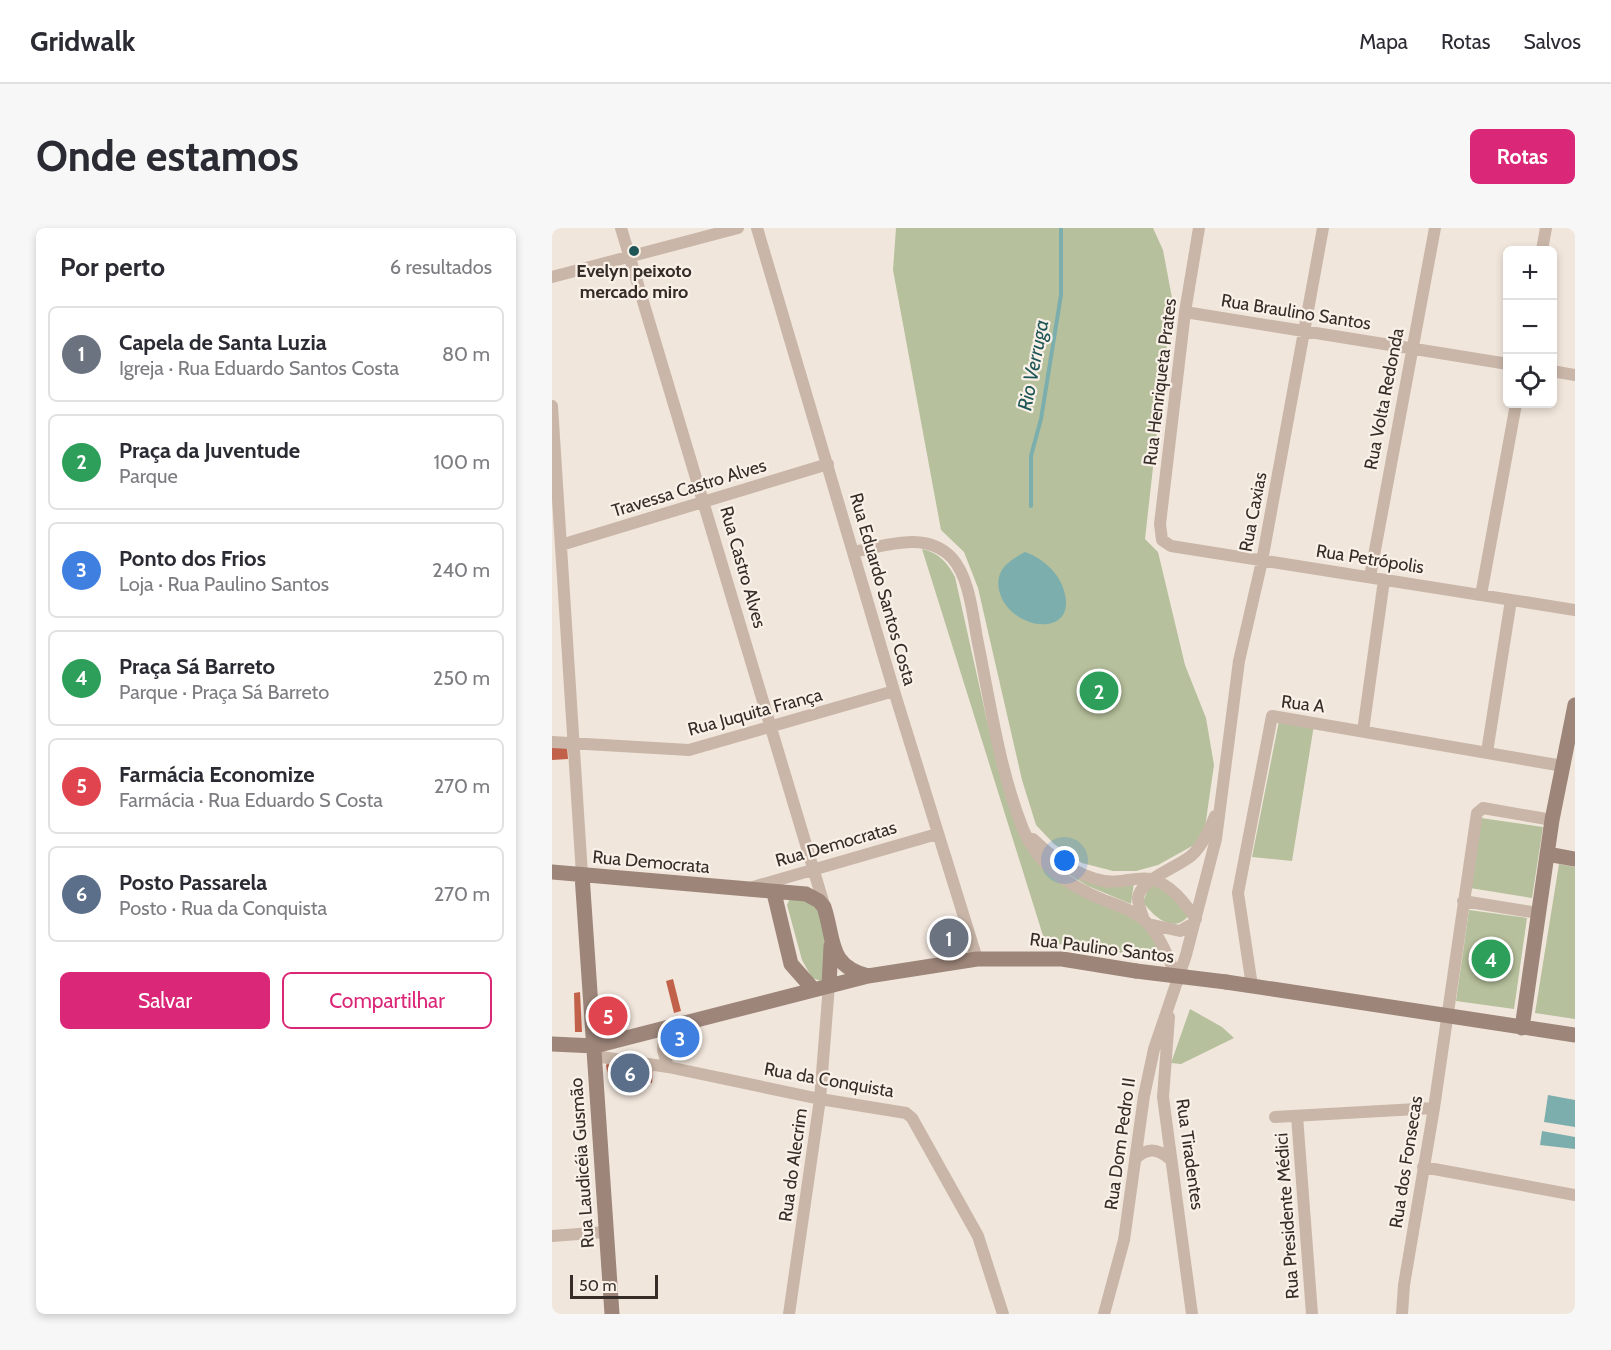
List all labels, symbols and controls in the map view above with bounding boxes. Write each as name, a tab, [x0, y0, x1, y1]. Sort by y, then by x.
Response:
text: Gridwalk	[30, 24, 135, 58]
text: Mapa	[1359, 29, 1408, 54]
text: Rotas	[1441, 29, 1490, 54]
text: Salvos	[1523, 29, 1581, 54]
button: Rotas	[1470, 129, 1575, 184]
text: Onde estamos	[36, 130, 299, 182]
marker: Evelyn peixoto mercado miro	[627, 244, 641, 258]
map controls	[1503, 246, 1557, 408]
button: +	[1503, 246, 1557, 300]
text: Por perto	[60, 251, 165, 283]
text: 6 resultados	[390, 255, 492, 279]
place label: Evelyn peixoto mercado miro	[576, 260, 692, 303]
street label: Rua Braulino Santos	[1219, 289, 1373, 335]
street label: Rua Henriqueta Prates	[1139, 297, 1181, 467]
button: −	[1503, 300, 1557, 354]
water label: Rio Verruga	[1012, 317, 1054, 413]
street label: Rua Volta Redonda	[1359, 326, 1409, 472]
text: Capela de Santa Luzia	[119, 329, 327, 356]
text: 1	[78, 342, 85, 366]
text: 80 m	[442, 342, 490, 366]
button: locate	[1503, 354, 1557, 408]
text: Igreja · Rua Eduardo Santos Costa	[119, 356, 399, 380]
text: Praça da Juventude	[119, 437, 300, 464]
text: 2	[76, 450, 87, 474]
text: 100 m	[434, 450, 490, 474]
street label: Travessa Castro Alves	[609, 454, 769, 522]
text: Parque	[119, 464, 178, 488]
street label: Rua Caxias	[1234, 470, 1272, 554]
street label: Rua Eduardo Santos Costa	[845, 490, 921, 688]
street label: Rua Castro Alves	[715, 503, 771, 631]
street label: Rua Petrópolis	[1314, 540, 1426, 578]
text: Ponto dos Frios	[119, 545, 266, 572]
text: 3	[76, 558, 87, 582]
text: 240 m	[432, 558, 490, 582]
text: Loja · Rua Paulino Santos	[119, 572, 329, 596]
text: Praça Sá Barreto	[119, 653, 275, 680]
text: 4	[75, 666, 88, 690]
text: 250 m	[433, 666, 490, 690]
pin: 2	[1080, 668, 1118, 714]
text: Parque · Praça Sá Barreto	[119, 680, 329, 704]
street label: Rua Juquita França	[685, 683, 825, 741]
street label: Rua A	[1280, 690, 1326, 718]
text: Farmácia Economize	[119, 761, 315, 788]
text: 5	[76, 774, 87, 798]
text: 270 m	[434, 774, 490, 798]
text: Farmácia · Rua Eduardo S Costa	[119, 788, 383, 812]
street label: Rua Democratas	[773, 816, 899, 872]
street label: Rua Democrata	[591, 846, 711, 878]
your location	[1050, 846, 1079, 875]
text: Posto Passarela	[119, 869, 267, 896]
text: 6	[76, 882, 87, 906]
text: 270 m	[434, 882, 490, 906]
text: Posto · Rua da Conquista	[119, 896, 327, 920]
pin: 1	[930, 916, 968, 960]
street label: Rua Paulino Santos	[1029, 928, 1175, 968]
pin: 4	[1472, 936, 1510, 982]
button: Salvar	[60, 972, 270, 1029]
button: Compartilhar	[282, 972, 492, 1029]
pin: 5	[588, 994, 628, 1038]
pin: 3	[660, 1016, 700, 1060]
pin: 6	[610, 1050, 650, 1096]
street label: Rua da Conquista	[762, 1058, 896, 1102]
street label: Rua Dom Pedro II	[1100, 1076, 1140, 1212]
street label: Rua Laudicéia Gusmão	[565, 1077, 599, 1249]
street label: Rua dos Fonsecas	[1385, 1094, 1427, 1230]
street label: Rua Tiradentes	[1171, 1097, 1209, 1211]
street label: Rua do Alecrim	[774, 1107, 812, 1223]
street label: Rua Presidente Médici	[1270, 1132, 1304, 1300]
scale bar	[570, 1272, 658, 1300]
text: 50 m	[579, 1276, 616, 1295]

